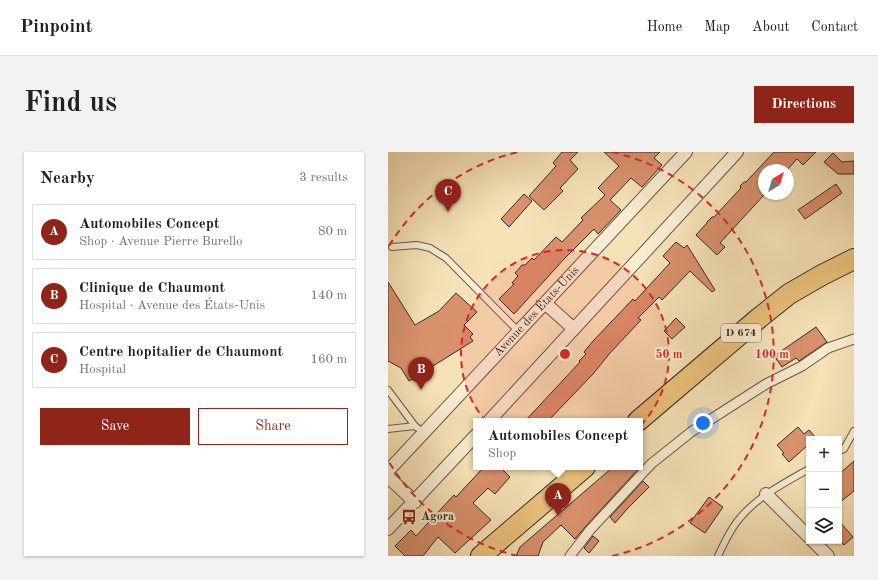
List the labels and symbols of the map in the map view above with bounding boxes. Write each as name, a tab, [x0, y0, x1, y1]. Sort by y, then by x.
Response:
north arrow	[758, 164, 794, 200]
pin: C	[435, 179, 461, 212]
street label: Avenue des États-Unis	[492, 264, 582, 359]
road number: D 674	[721, 324, 761, 342]
centre of rings	[558, 347, 572, 361]
text: 50 m	[656, 348, 683, 361]
text: 100 m	[755, 349, 789, 361]
pin: B	[408, 357, 434, 390]
your location	[693, 413, 713, 433]
pin: A	[545, 483, 571, 516]
bus stop icon: Agora	[400, 508, 418, 526]
place label: Agora	[421, 511, 454, 523]

